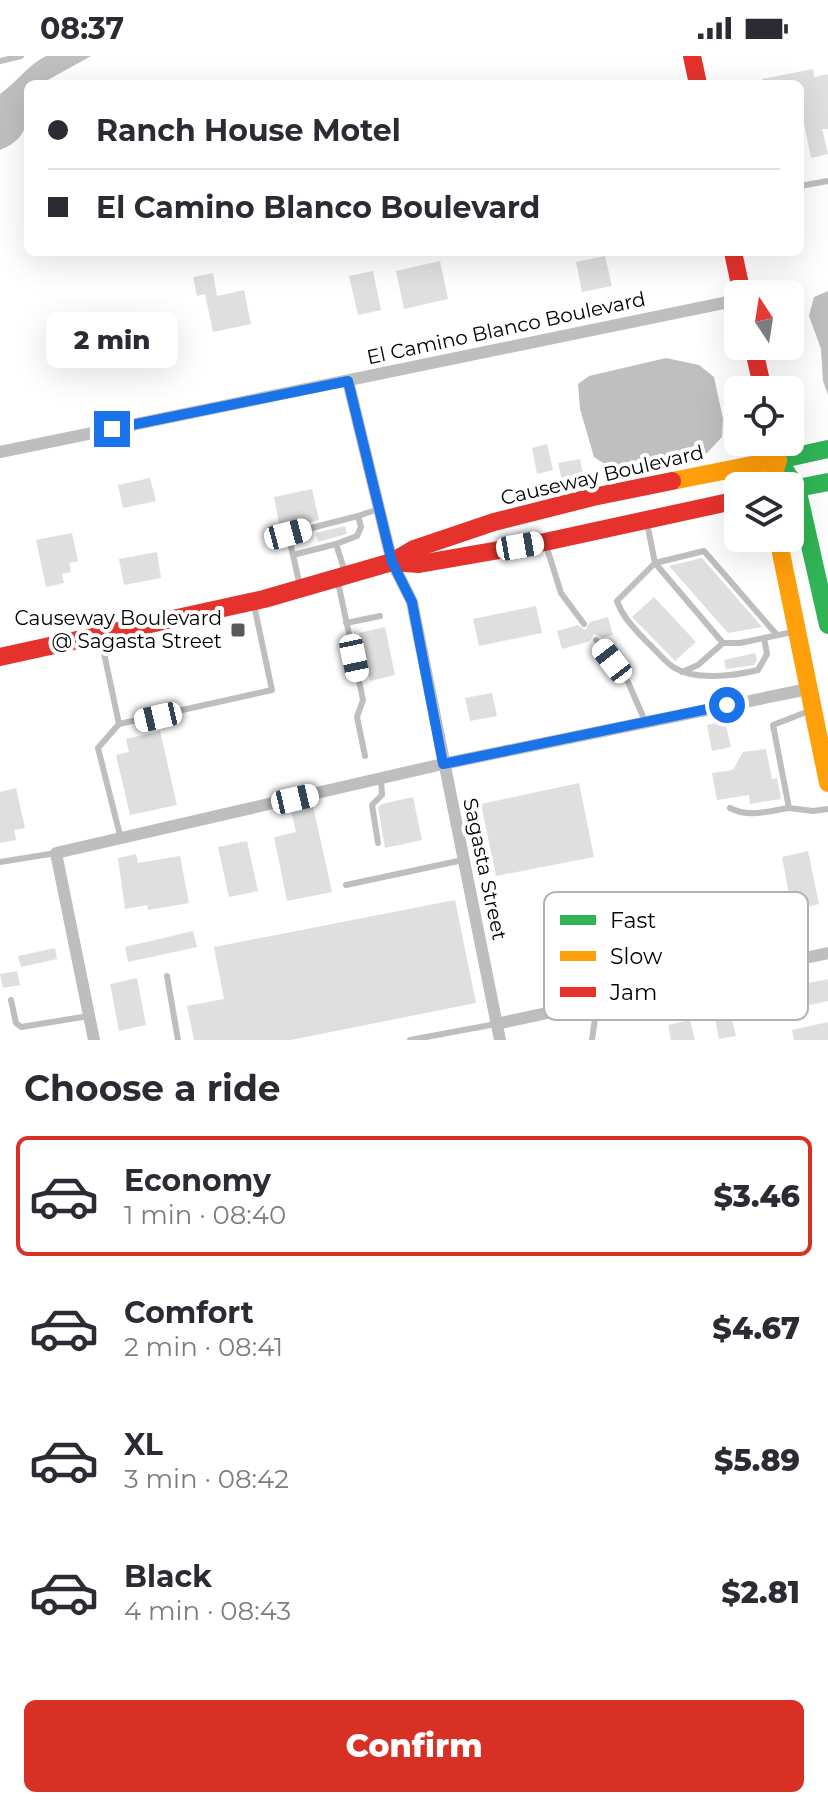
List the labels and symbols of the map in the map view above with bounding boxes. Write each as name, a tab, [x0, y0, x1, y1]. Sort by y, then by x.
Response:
north arrow	[724, 280, 804, 360]
street label: El Camino Blanco Boulevard	[364, 287, 648, 369]
callout: 2 min	[46, 313, 178, 369]
route end	[94, 411, 130, 447]
street label: Causeway Boulevard	[498, 440, 706, 510]
car	[262, 516, 314, 552]
car	[494, 530, 546, 562]
place label: Causeway Boulevard @ Sagasta Street	[15, 606, 222, 653]
marker: Causeway Boulevard @ Sagasta Street	[229, 621, 247, 639]
car	[337, 632, 371, 684]
car	[588, 635, 636, 687]
route start	[709, 687, 745, 723]
car	[132, 700, 184, 734]
car	[269, 782, 321, 816]
street label: Sagasta Street	[458, 796, 512, 942]
legend	[544, 892, 808, 1020]
text: Fast	[610, 907, 656, 934]
text: Slow	[610, 943, 663, 970]
text: Jam	[609, 979, 657, 1006]

